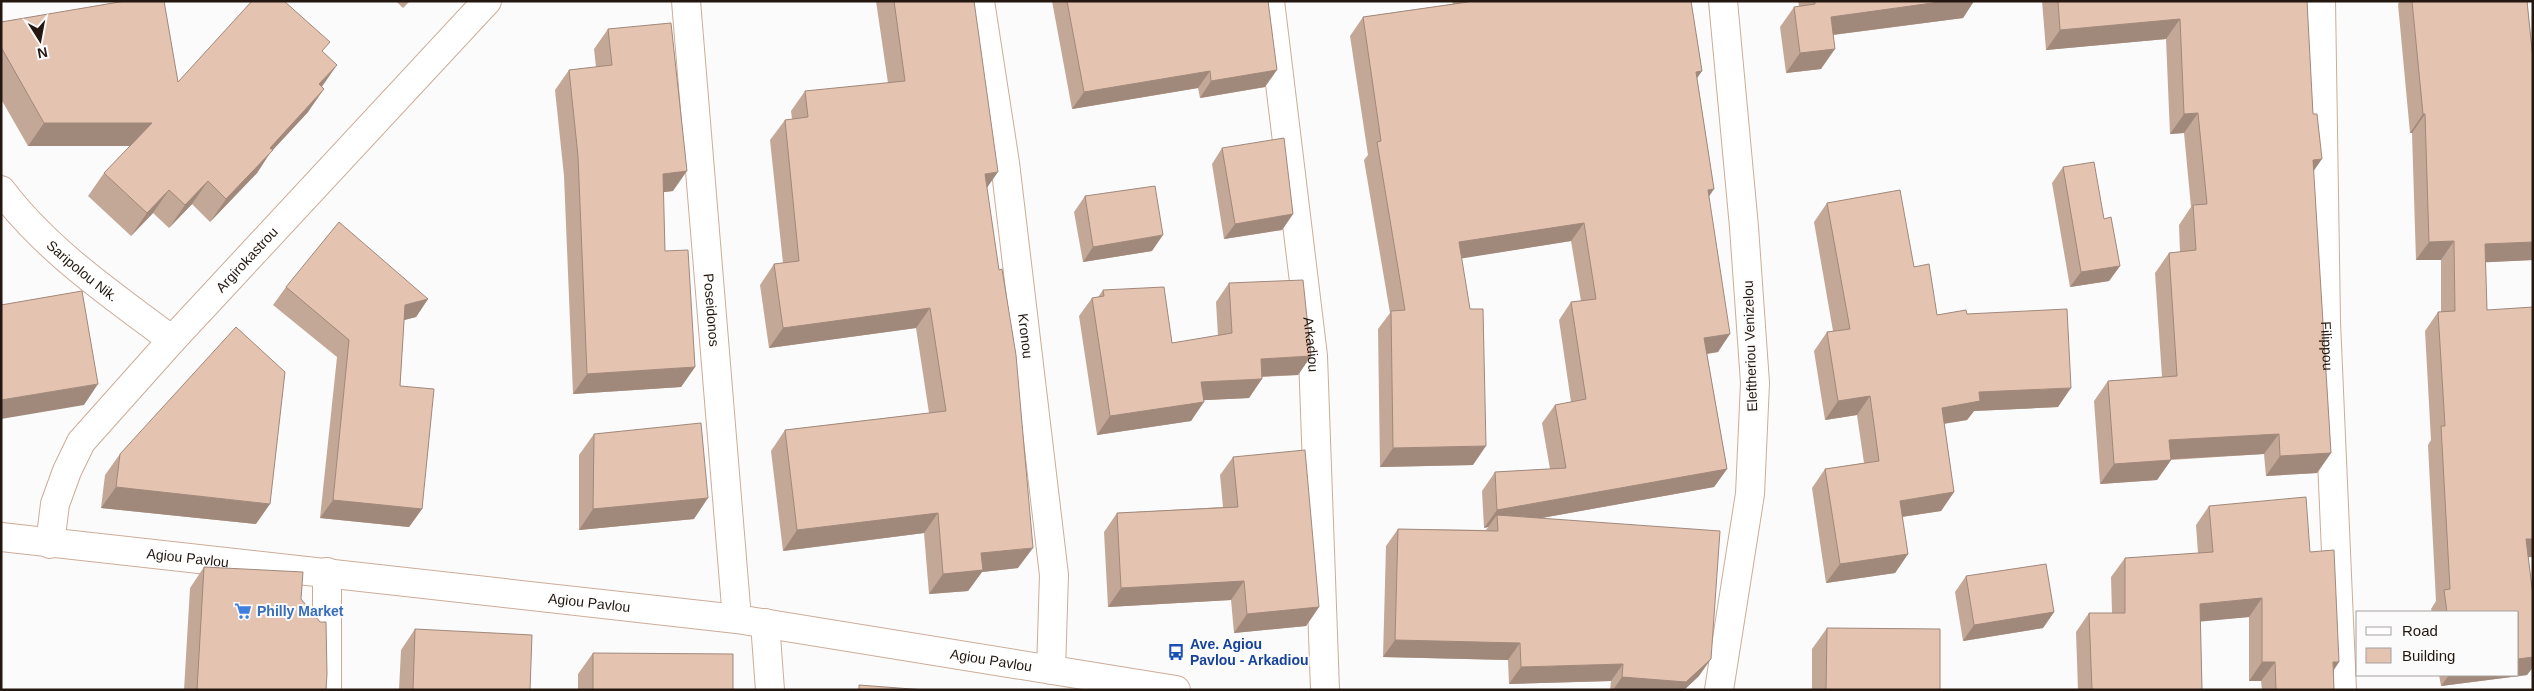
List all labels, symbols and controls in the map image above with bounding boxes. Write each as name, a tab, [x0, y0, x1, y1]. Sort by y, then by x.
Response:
north arrow	[15, 15, 65, 65]
text: N	[36, 44, 49, 62]
street label: Argirokastrou	[212, 224, 281, 296]
street label: Saripolou Nik.	[44, 237, 121, 305]
street label: Poseidonos	[701, 273, 722, 347]
street label: Eleftheriou Venizelou	[1740, 280, 1760, 412]
street label: Kronou	[1015, 312, 1036, 359]
street label: Arkadiou	[1300, 316, 1322, 372]
street label: Filippou	[2318, 321, 2336, 371]
street label: Agiou Pavlou	[146, 545, 230, 570]
street label: Agiou Pavlou	[547, 590, 631, 615]
supermarket icon: Philly Market	[233, 601, 253, 621]
place label: Philly Market	[257, 603, 344, 619]
legend	[2356, 611, 2519, 676]
text: Road	[2402, 622, 2438, 639]
place label: Ave. Agiou Pavlou - Arkadiou	[1190, 636, 1309, 668]
bus stop icon: Ave. Agiou Pavlou - Arkadiou	[1166, 642, 1186, 662]
street label: Agiou Pavlou	[949, 646, 1033, 675]
text: Building	[2402, 647, 2455, 664]

